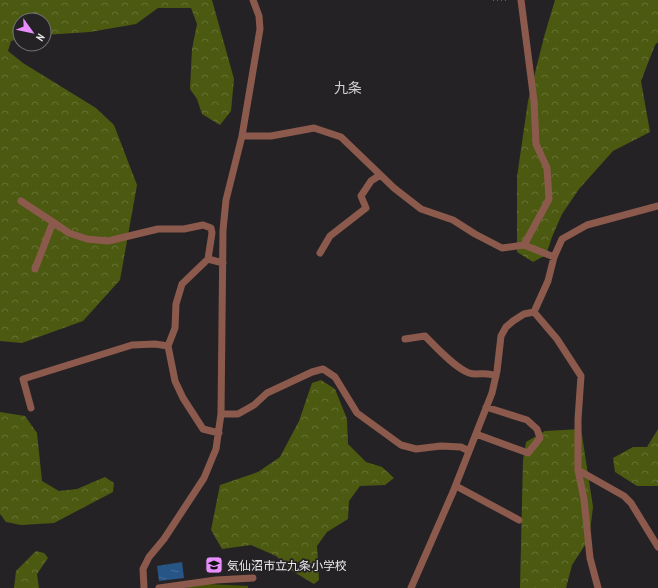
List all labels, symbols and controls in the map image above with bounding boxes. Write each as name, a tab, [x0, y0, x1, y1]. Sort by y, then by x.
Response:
north arrow	[12, 12, 52, 52]
text: N	[33, 31, 48, 44]
district label: 九条	[334, 79, 362, 97]
school or university icon: 気仙沼市立九条小学校	[204, 555, 224, 575]
place label: 気仙沼市立九条小学校	[227, 558, 347, 573]

